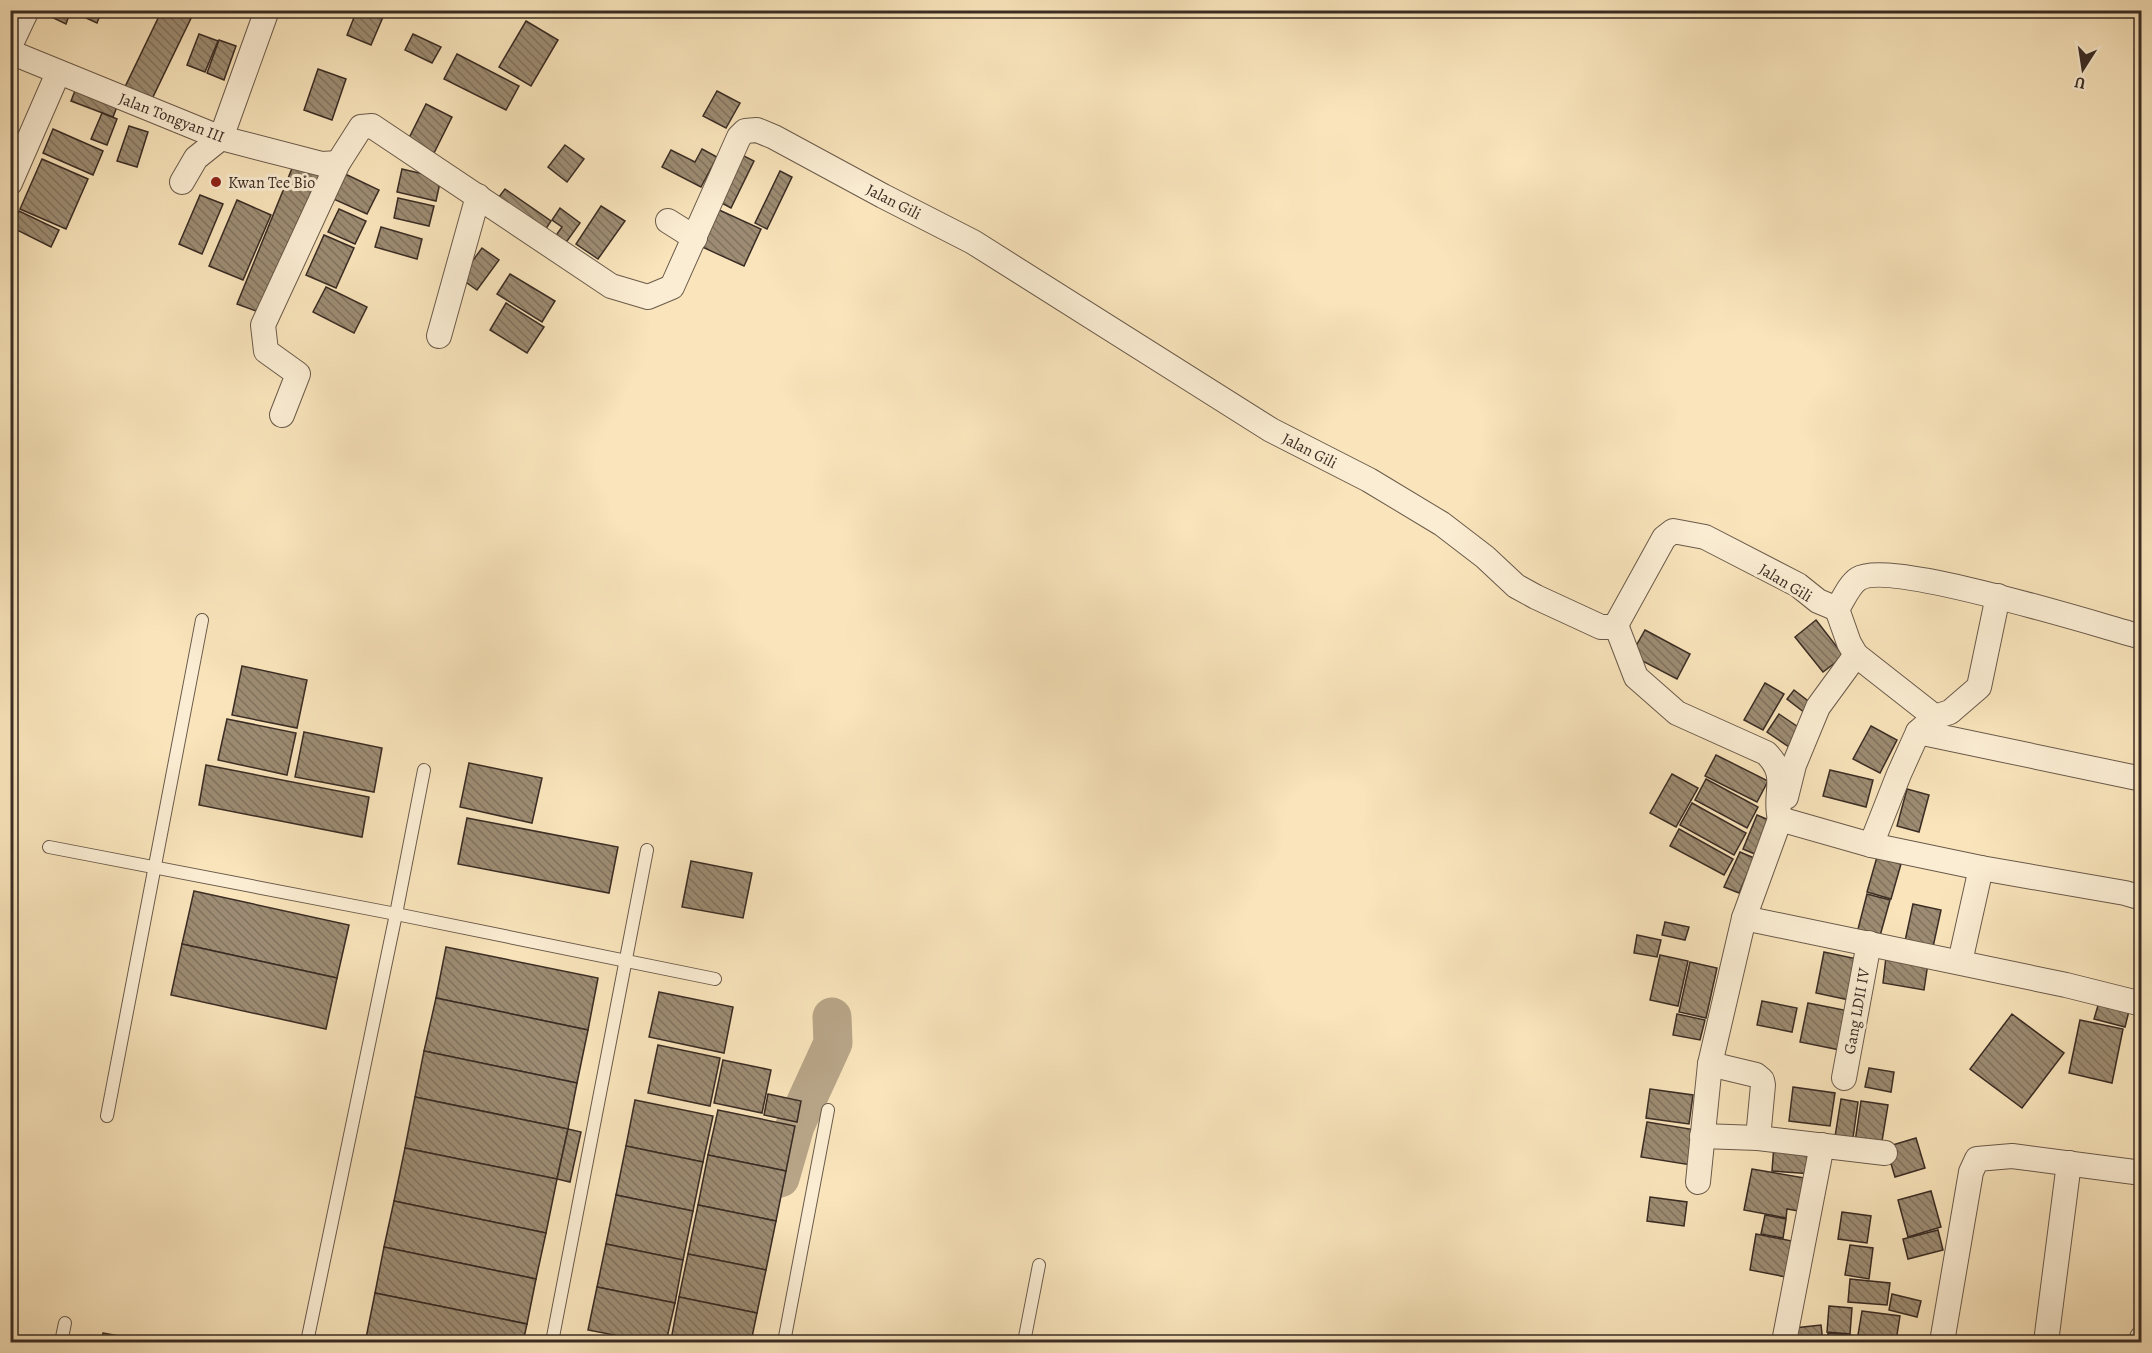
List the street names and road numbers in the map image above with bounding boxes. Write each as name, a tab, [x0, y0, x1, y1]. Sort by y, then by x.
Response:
street label: Jalan Tongyan III	[116, 88, 228, 148]
street label: Jalan Gili	[862, 179, 925, 225]
street label: Jalan Gili	[1278, 428, 1341, 474]
street label: Jalan Gili	[1755, 558, 1816, 607]
street label: Gang LDII IV	[1839, 966, 1875, 1056]

